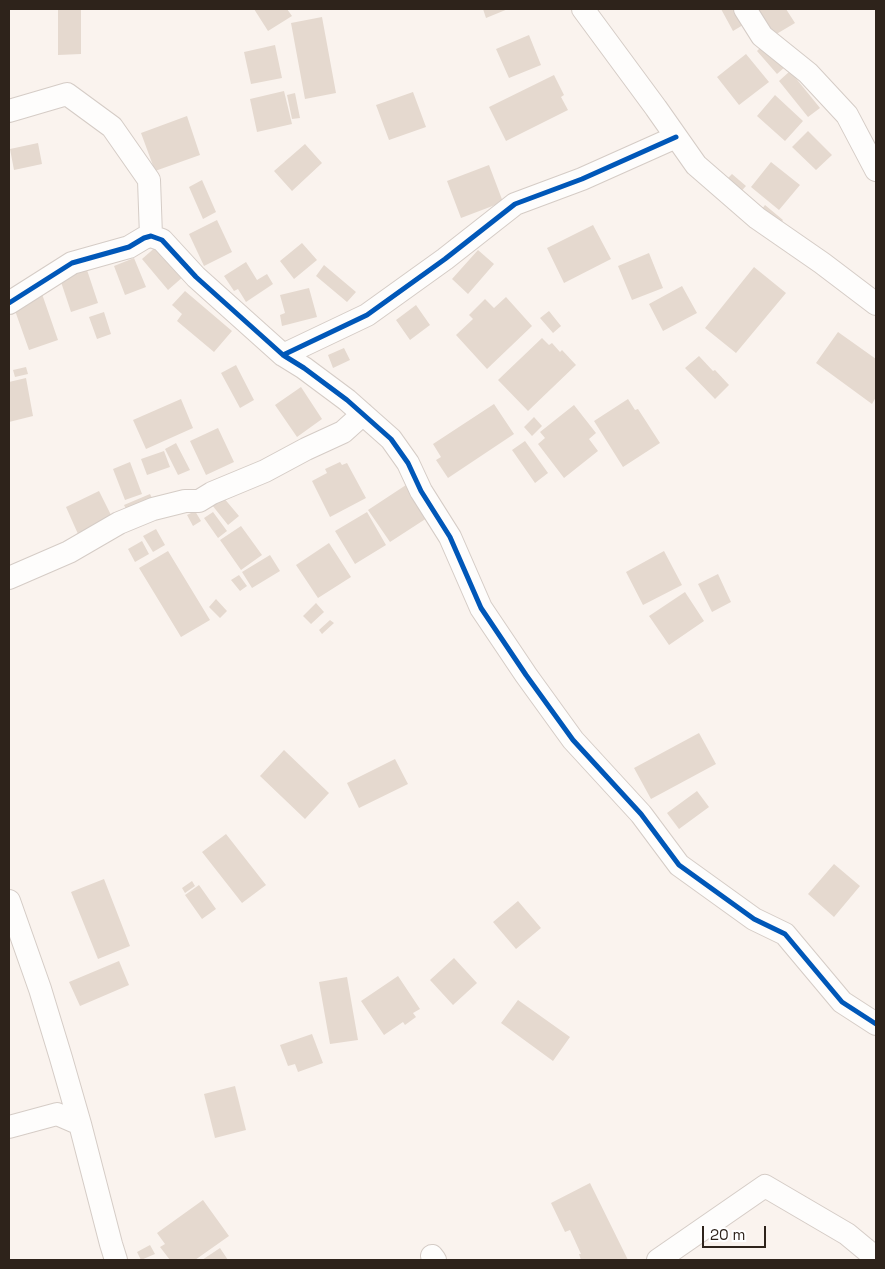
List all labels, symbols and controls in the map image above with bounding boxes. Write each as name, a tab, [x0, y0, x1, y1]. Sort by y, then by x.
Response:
scale bar	[705, 1216, 769, 1248]
text: 20 m	[710, 1225, 745, 1244]

